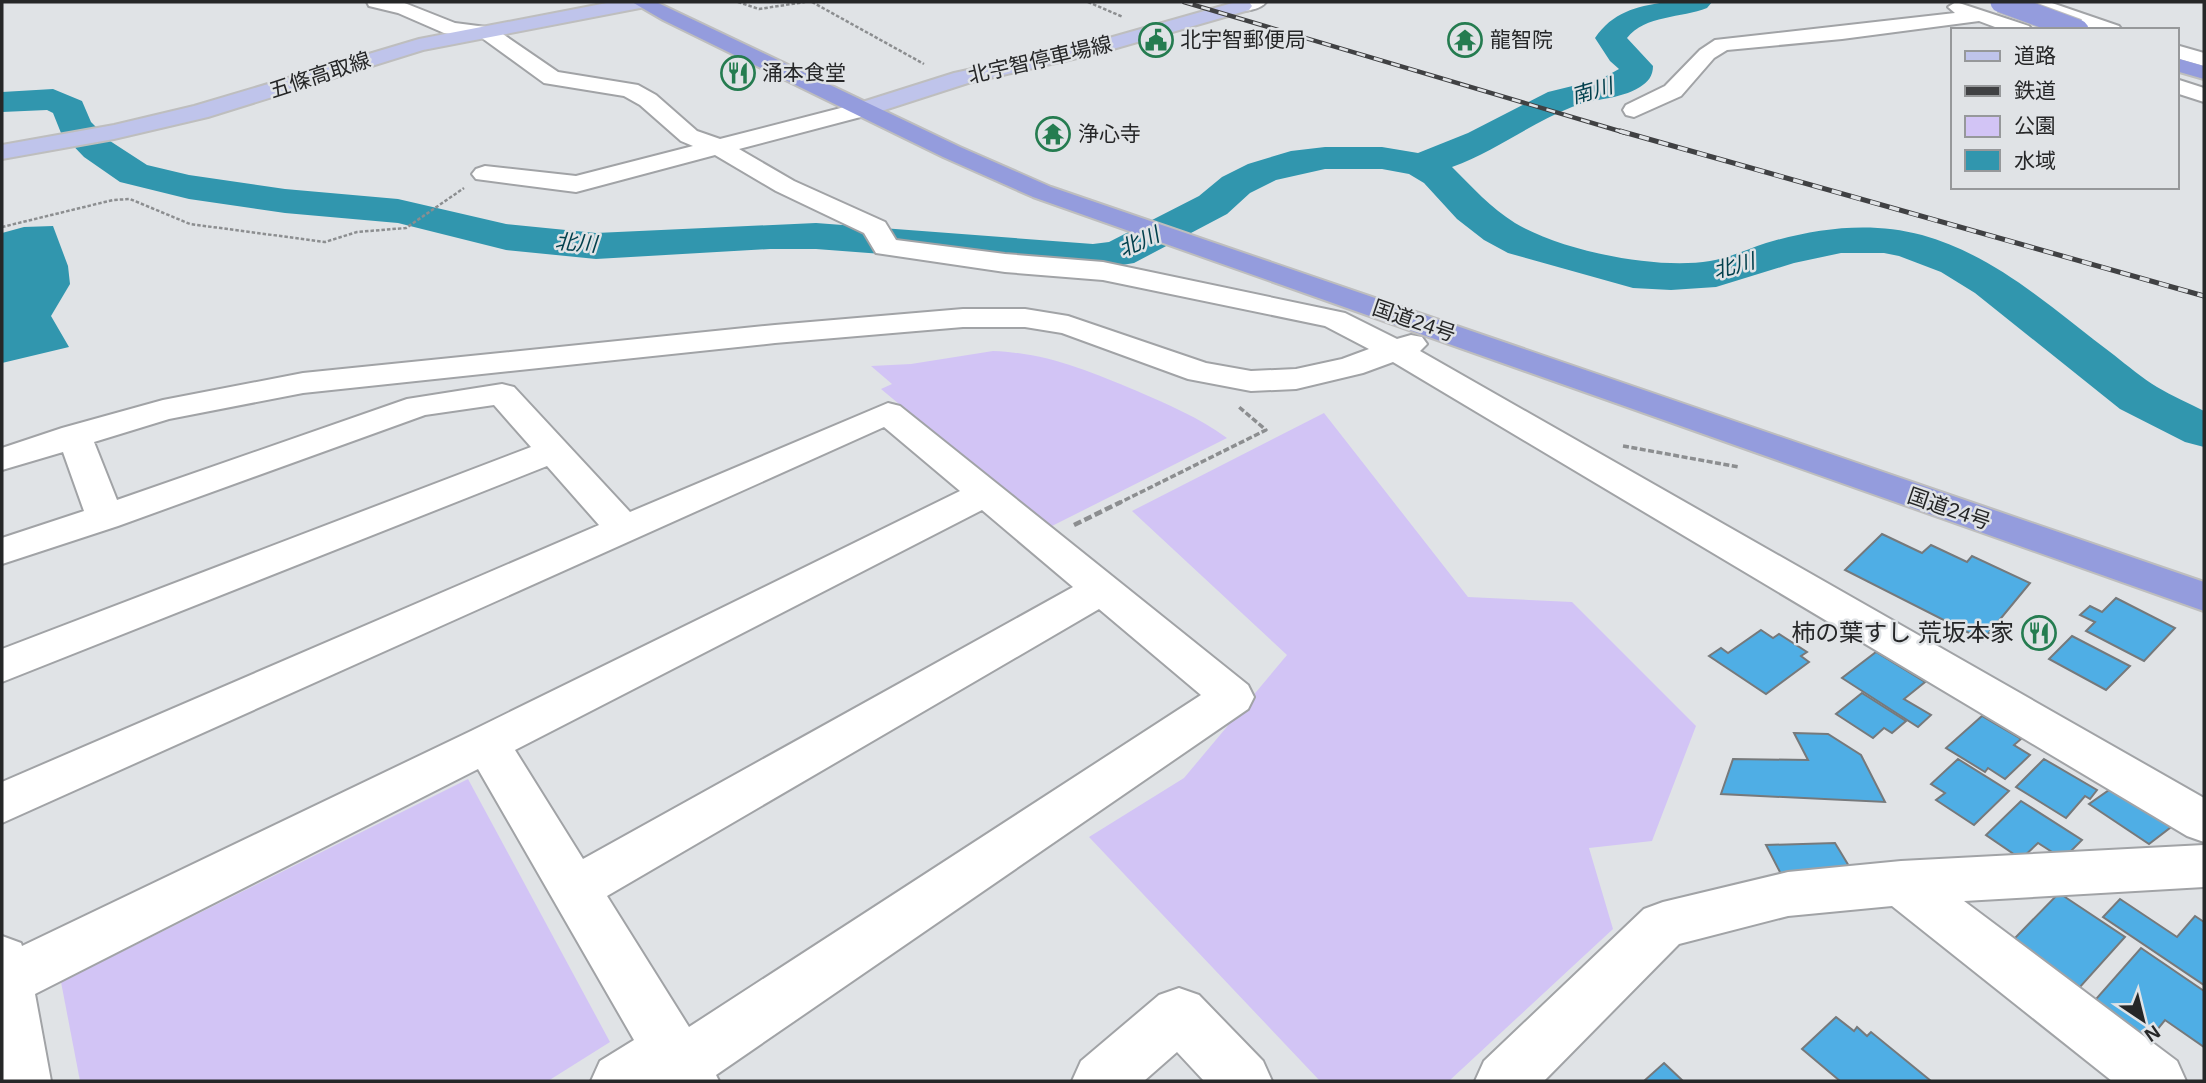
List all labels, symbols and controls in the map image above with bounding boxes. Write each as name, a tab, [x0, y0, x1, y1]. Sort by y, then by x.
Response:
public building icon: 北宇智郵便局	[1137, 21, 1175, 59]
temple icon: 龍智院	[1446, 21, 1484, 59]
place label: 北宇智郵便局	[1180, 28, 1306, 51]
place label: 龍智院	[1490, 28, 1553, 51]
legend	[1951, 28, 2178, 189]
street label: 北宇智停車場線	[966, 32, 1114, 87]
text: 道路	[2014, 44, 2056, 67]
street label: 五條高取線	[266, 47, 373, 102]
restaurant icon: 涌本食堂	[719, 54, 757, 92]
place label: 涌本食堂	[762, 61, 846, 84]
water label: 南川	[1569, 73, 1617, 107]
text: 鉄道	[2014, 79, 2056, 102]
text: 公園	[2014, 114, 2056, 137]
temple icon: 浄心寺	[1034, 115, 1072, 153]
place label: 浄心寺	[1078, 122, 1141, 145]
text: 水域	[2014, 149, 2056, 172]
water label: 北川	[1115, 222, 1164, 261]
water label: 北川	[554, 230, 600, 256]
water label: 北川	[1711, 248, 1759, 282]
street label: 国道24号	[1370, 296, 1459, 345]
street label: 国道24号	[1905, 484, 1994, 533]
restaurant icon: 柿の葉すし 荒坂本家	[2020, 614, 2058, 652]
place label: 柿の葉すし 荒坂本家	[1791, 619, 2014, 646]
north arrow	[2108, 985, 2178, 1055]
text: N	[2141, 1021, 2164, 1046]

